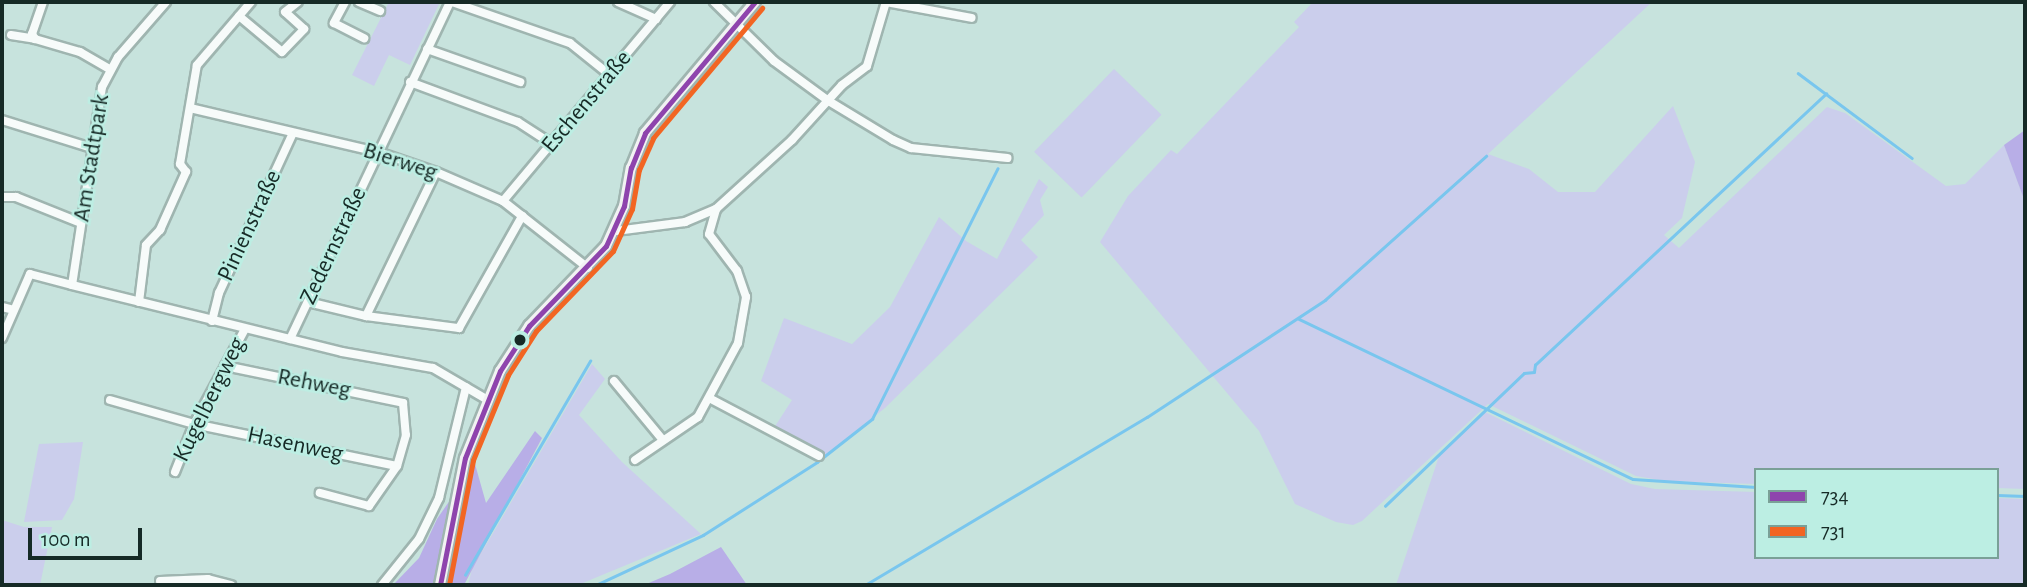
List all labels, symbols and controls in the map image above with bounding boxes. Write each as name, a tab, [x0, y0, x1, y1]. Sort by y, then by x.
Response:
street label: Eschenstraße	[536, 45, 638, 159]
street label: Am Stadtpark	[68, 92, 116, 224]
street label: Bierweg	[359, 137, 441, 187]
street label: Pinienstraße	[212, 166, 288, 286]
street label: Zedernstraße	[294, 183, 374, 309]
street label: Kugelbergweg	[167, 333, 253, 467]
unlabelled marker	[513, 333, 527, 347]
street label: Rehweg	[275, 363, 353, 405]
street label: Hasenweg	[244, 421, 346, 469]
legend	[1754, 468, 1999, 559]
text: 734	[1821, 486, 1849, 507]
scale bar	[32, 514, 145, 558]
text: 731	[1821, 521, 1846, 542]
text: 100 m	[41, 529, 91, 550]

